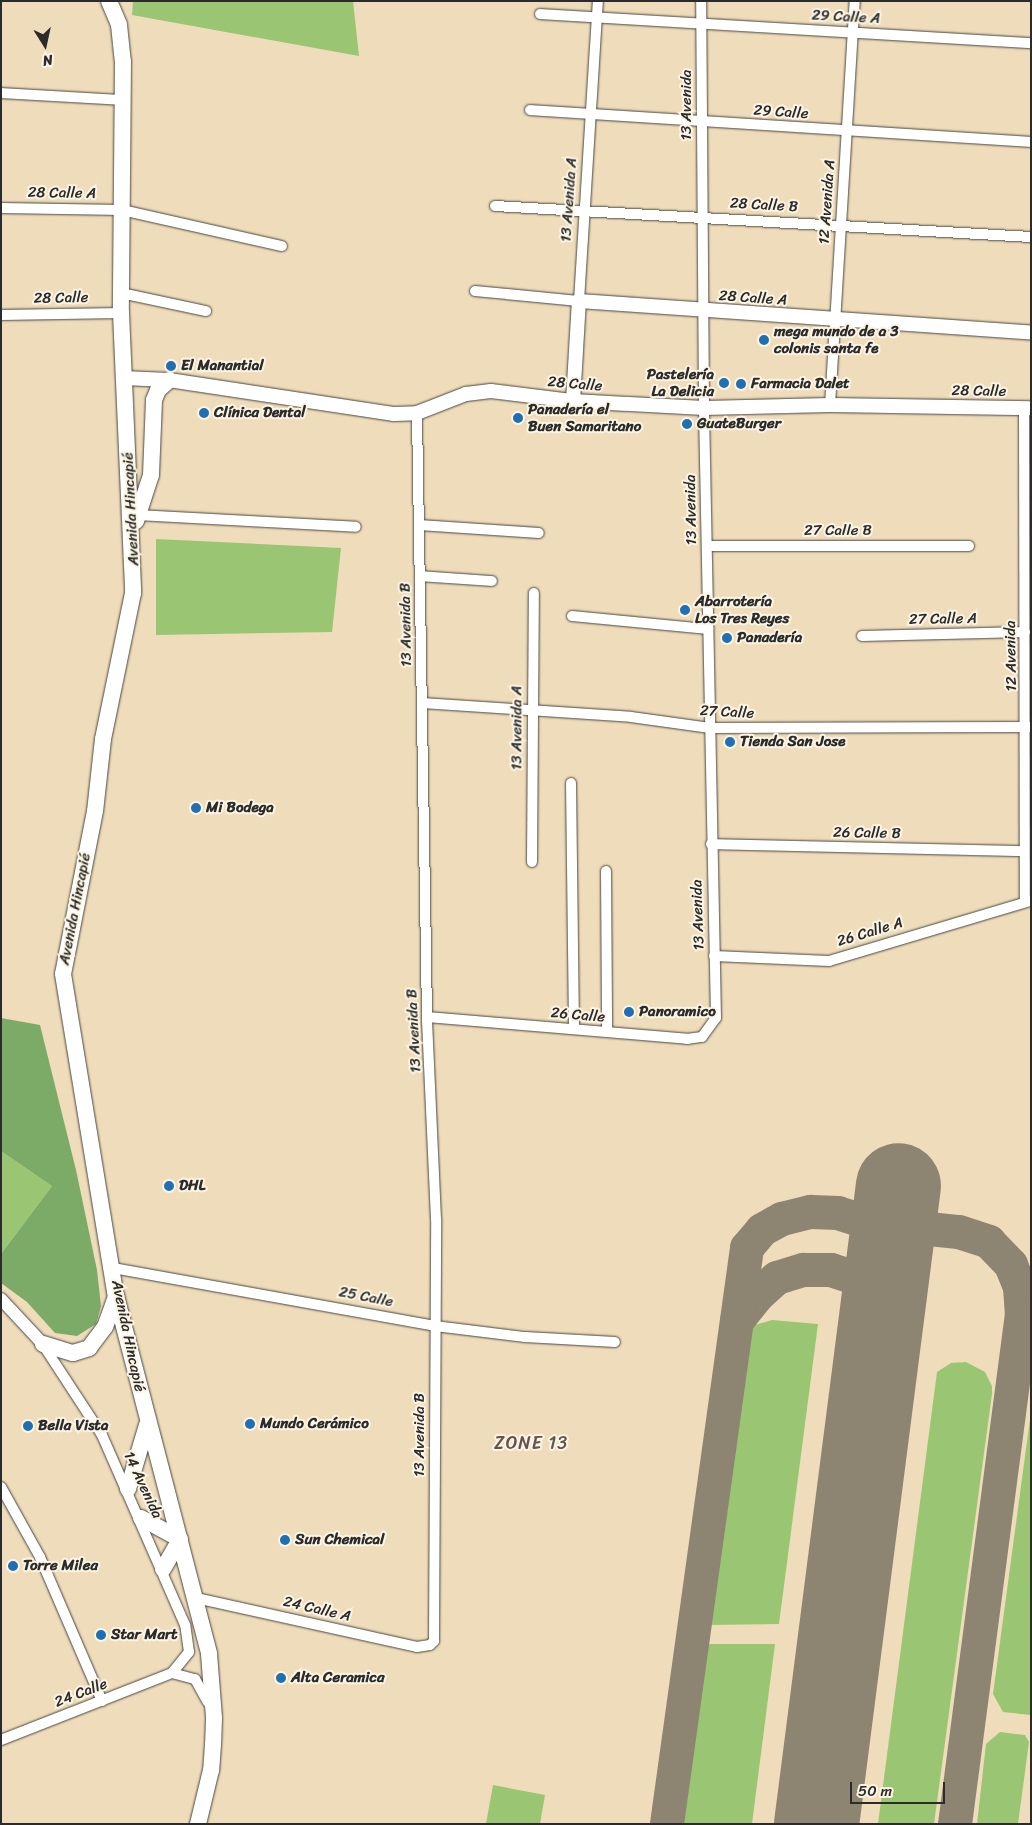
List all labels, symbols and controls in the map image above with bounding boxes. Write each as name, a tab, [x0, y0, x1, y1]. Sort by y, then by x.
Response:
street label: 29 Calle A	[811, 6, 881, 28]
north arrow	[20, 20, 70, 70]
text: N	[41, 47, 55, 73]
street label: 13 Avenida	[678, 70, 696, 140]
street label: 29 Calle	[753, 101, 809, 123]
street label: 13 Avenida A	[557, 157, 581, 243]
street label: 12 Avenida A	[815, 159, 839, 245]
street label: 28 Calle A	[28, 183, 96, 203]
street label: 28 Calle B	[730, 194, 798, 216]
street label: 28 Calle A	[718, 287, 788, 309]
street label: 28 Calle	[33, 289, 89, 307]
place label: mega mundo de a 3 colonis santa fe	[774, 322, 898, 357]
marker: mega mundo de a 3 colonis santa fe	[758, 334, 770, 346]
place label: El Manantial	[181, 357, 263, 375]
marker: El Manantial	[165, 360, 177, 372]
place label: Pastelería La Delicia	[647, 365, 714, 400]
street label: 28 Calle	[547, 373, 603, 395]
place label: Farmacia Dalet	[751, 375, 850, 393]
marker: Pastelería La Delicia	[718, 377, 730, 389]
marker: Farmacia Dalet	[735, 378, 747, 390]
street label: 28 Calle	[951, 382, 1007, 400]
place label: Panadería el Buen Samaritano	[528, 400, 641, 435]
place label: Clínica Dental	[214, 404, 306, 422]
marker: Clínica Dental	[198, 407, 210, 419]
marker: Panadería el Buen Samaritano	[512, 412, 524, 424]
place label: GuateBurger	[697, 415, 781, 433]
marker: GuateBurger	[681, 418, 693, 430]
street label: Avenida Hincapié	[119, 452, 143, 566]
street label: 13 Avenida	[681, 474, 701, 546]
street label: 27 Calle B	[804, 522, 872, 540]
street label: 13 Avenida B	[396, 583, 416, 667]
place label: Abarrotería Los Tres Reyes	[695, 592, 791, 627]
marker: Abarrotería Los Tres Reyes	[679, 604, 691, 616]
street label: 27 Calle A	[909, 609, 977, 629]
street label: 12 Avenida	[1001, 620, 1021, 692]
place label: Panadería	[737, 629, 802, 647]
marker: Panadería	[721, 632, 733, 644]
street label: 13 Avenida A	[508, 686, 526, 770]
street label: 27 Calle	[699, 702, 755, 722]
place label: Tienda San Jose	[740, 733, 846, 751]
marker: Tienda San Jose	[724, 736, 736, 748]
place label: Mi Bodega	[206, 799, 274, 817]
marker: Mi Bodega	[190, 802, 202, 814]
street label: 26 Calle B	[833, 823, 901, 843]
street label: Avenida Hincapié	[55, 851, 95, 967]
street label: 13 Avenida	[688, 879, 708, 951]
street label: 26 Calle A	[835, 913, 905, 951]
street label: 13 Avenida B	[403, 989, 425, 1073]
place label: Panoramico	[639, 1003, 716, 1021]
street label: 26 Calle	[550, 1004, 606, 1026]
marker: Panoramico	[623, 1006, 635, 1018]
place label: DHL	[179, 1177, 206, 1195]
marker: DHL	[163, 1180, 175, 1192]
street label: Avenida Hincapié	[107, 1279, 149, 1393]
street label: 25 Calle	[337, 1283, 395, 1311]
street label: 13 Avenida B	[411, 1393, 429, 1477]
place label: Mundo Cerámico	[260, 1415, 369, 1433]
place label: Bella Vista	[38, 1417, 109, 1435]
marker: Mundo Cerámico	[244, 1418, 256, 1430]
marker: Bella Vista	[22, 1420, 34, 1432]
district label: ZONE 13	[493, 1432, 569, 1454]
street label: 14 Avenida	[120, 1449, 166, 1521]
place label: Sun Chemical	[295, 1531, 384, 1549]
marker: Sun Chemical	[279, 1534, 291, 1546]
place label: Torre Milea	[23, 1557, 97, 1575]
marker: Torre Milea	[7, 1560, 19, 1572]
street label: 24 Calle A	[281, 1592, 353, 1626]
place label: Star Mart	[111, 1626, 177, 1644]
marker: Star Mart	[95, 1629, 107, 1641]
place label: Alta Ceramica	[291, 1669, 385, 1687]
marker: Alta Ceramica	[275, 1672, 287, 1684]
street label: 24 Calle	[52, 1675, 110, 1711]
scale bar	[852, 1772, 947, 1804]
text: 50 m	[858, 1778, 892, 1804]

